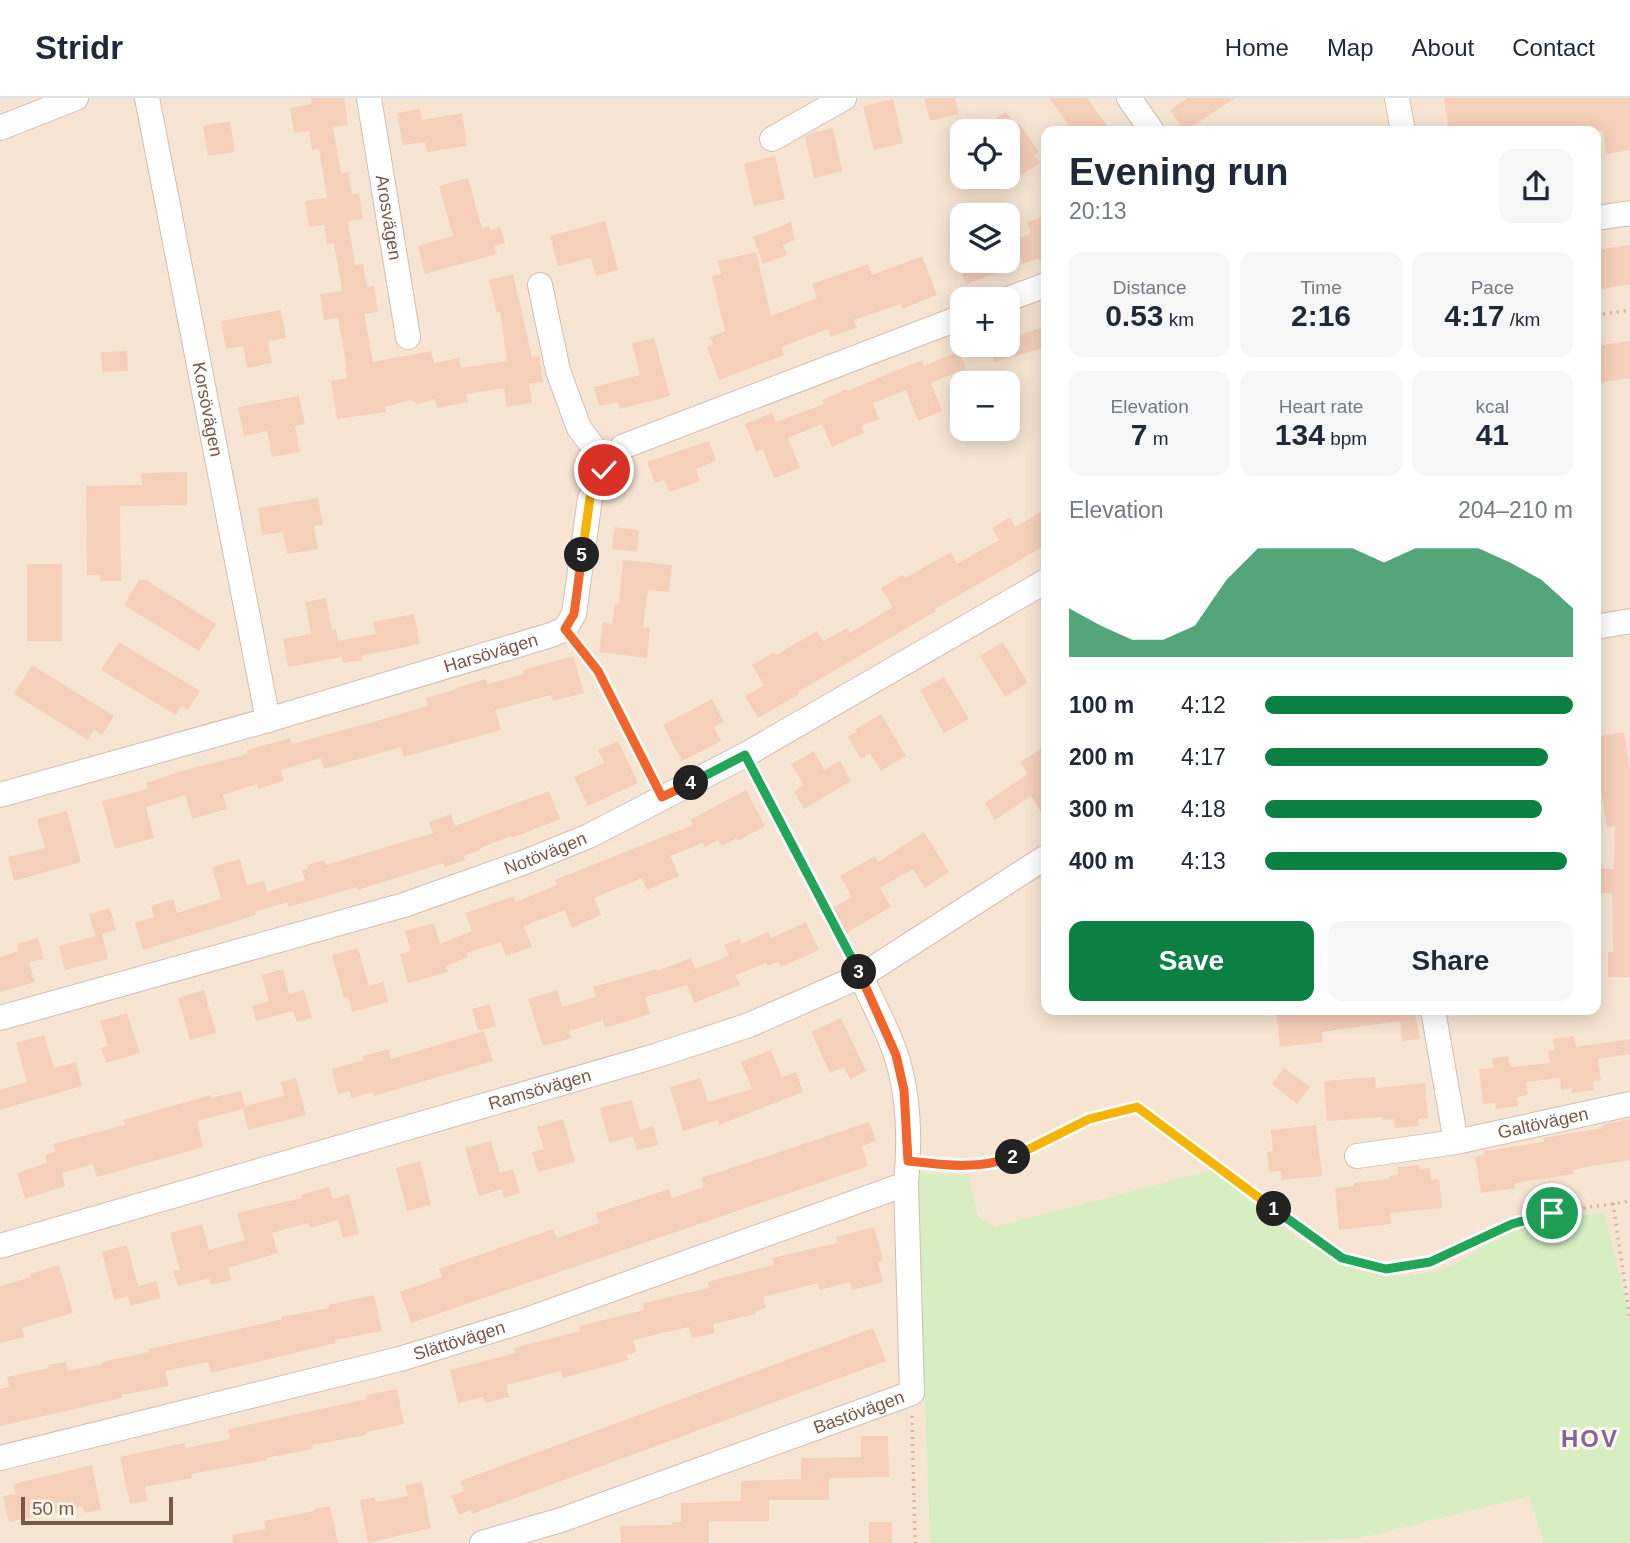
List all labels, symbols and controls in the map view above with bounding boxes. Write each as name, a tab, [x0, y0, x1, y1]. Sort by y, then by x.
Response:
text: Stridr	[35, 29, 123, 66]
text: Home	[1225, 34, 1289, 61]
text: Map	[1327, 34, 1374, 61]
text: About	[1412, 34, 1474, 61]
text: Contact	[1512, 34, 1595, 61]
map controls	[950, 119, 1020, 441]
button: locate	[950, 119, 1020, 189]
button: share	[1499, 149, 1573, 223]
text: Evening run	[1069, 151, 1289, 193]
street label: Arosvägen	[372, 173, 405, 262]
text: 20:13	[1069, 198, 1127, 224]
button: layers	[950, 203, 1020, 273]
text: Distance	[1113, 277, 1187, 298]
text: Time	[1300, 277, 1342, 298]
text: Pace	[1471, 277, 1514, 298]
button: +	[950, 287, 1020, 357]
text: 0.53	[1105, 299, 1164, 332]
text: 2:16	[1291, 299, 1351, 332]
text: 4:17	[1444, 299, 1504, 332]
text: km	[1164, 309, 1194, 330]
text: /km	[1504, 309, 1540, 330]
street label: Korsövägen	[189, 360, 227, 458]
button: −	[950, 371, 1020, 441]
text: Elevation	[1111, 396, 1189, 417]
text: Heart rate	[1279, 396, 1363, 417]
text: kcal	[1475, 396, 1509, 417]
text: 7	[1131, 418, 1147, 451]
text: 134	[1275, 418, 1325, 451]
text: 41	[1476, 418, 1509, 451]
text: m	[1147, 428, 1169, 449]
text: bpm	[1325, 428, 1367, 449]
pin	[574, 440, 634, 500]
icon: check	[585, 451, 623, 489]
text: Elevation	[1069, 497, 1164, 523]
text: 204–210 m	[1458, 497, 1573, 523]
pin: 5	[564, 538, 600, 573]
text: 5	[576, 544, 587, 565]
street label: Harsövägen	[441, 630, 540, 677]
text: 100 m	[1069, 692, 1134, 718]
text: 4:12	[1181, 692, 1226, 718]
text: 200 m	[1069, 744, 1134, 770]
text: 4:17	[1181, 744, 1226, 770]
pin: 4	[674, 766, 708, 800]
text: 4	[685, 772, 696, 793]
text: 300 m	[1069, 796, 1134, 822]
text: 4:18	[1181, 796, 1226, 822]
street label: Notövägen	[501, 828, 590, 879]
text: 400 m	[1069, 848, 1134, 874]
text: 4:13	[1181, 848, 1226, 874]
button: Save	[1069, 921, 1314, 1001]
button: Share	[1328, 921, 1573, 1001]
pin: 3	[842, 954, 876, 990]
text: 3	[853, 961, 864, 982]
street label: Ramsövägen	[486, 1065, 593, 1114]
street label: Galtövägen	[1496, 1103, 1590, 1143]
pin: 2	[996, 1140, 1030, 1174]
text: 2	[1007, 1146, 1018, 1167]
pin	[1522, 1183, 1582, 1243]
pin: 1	[1256, 1192, 1292, 1226]
icon: arrive	[1533, 1194, 1571, 1232]
text: 1	[1268, 1198, 1279, 1219]
street label: Slättövägen	[411, 1317, 508, 1364]
street label: Bastövägen	[811, 1387, 907, 1438]
district label: HOV	[1561, 1425, 1619, 1452]
scale bar	[21, 1494, 173, 1526]
text: 50 m	[32, 1498, 74, 1519]

